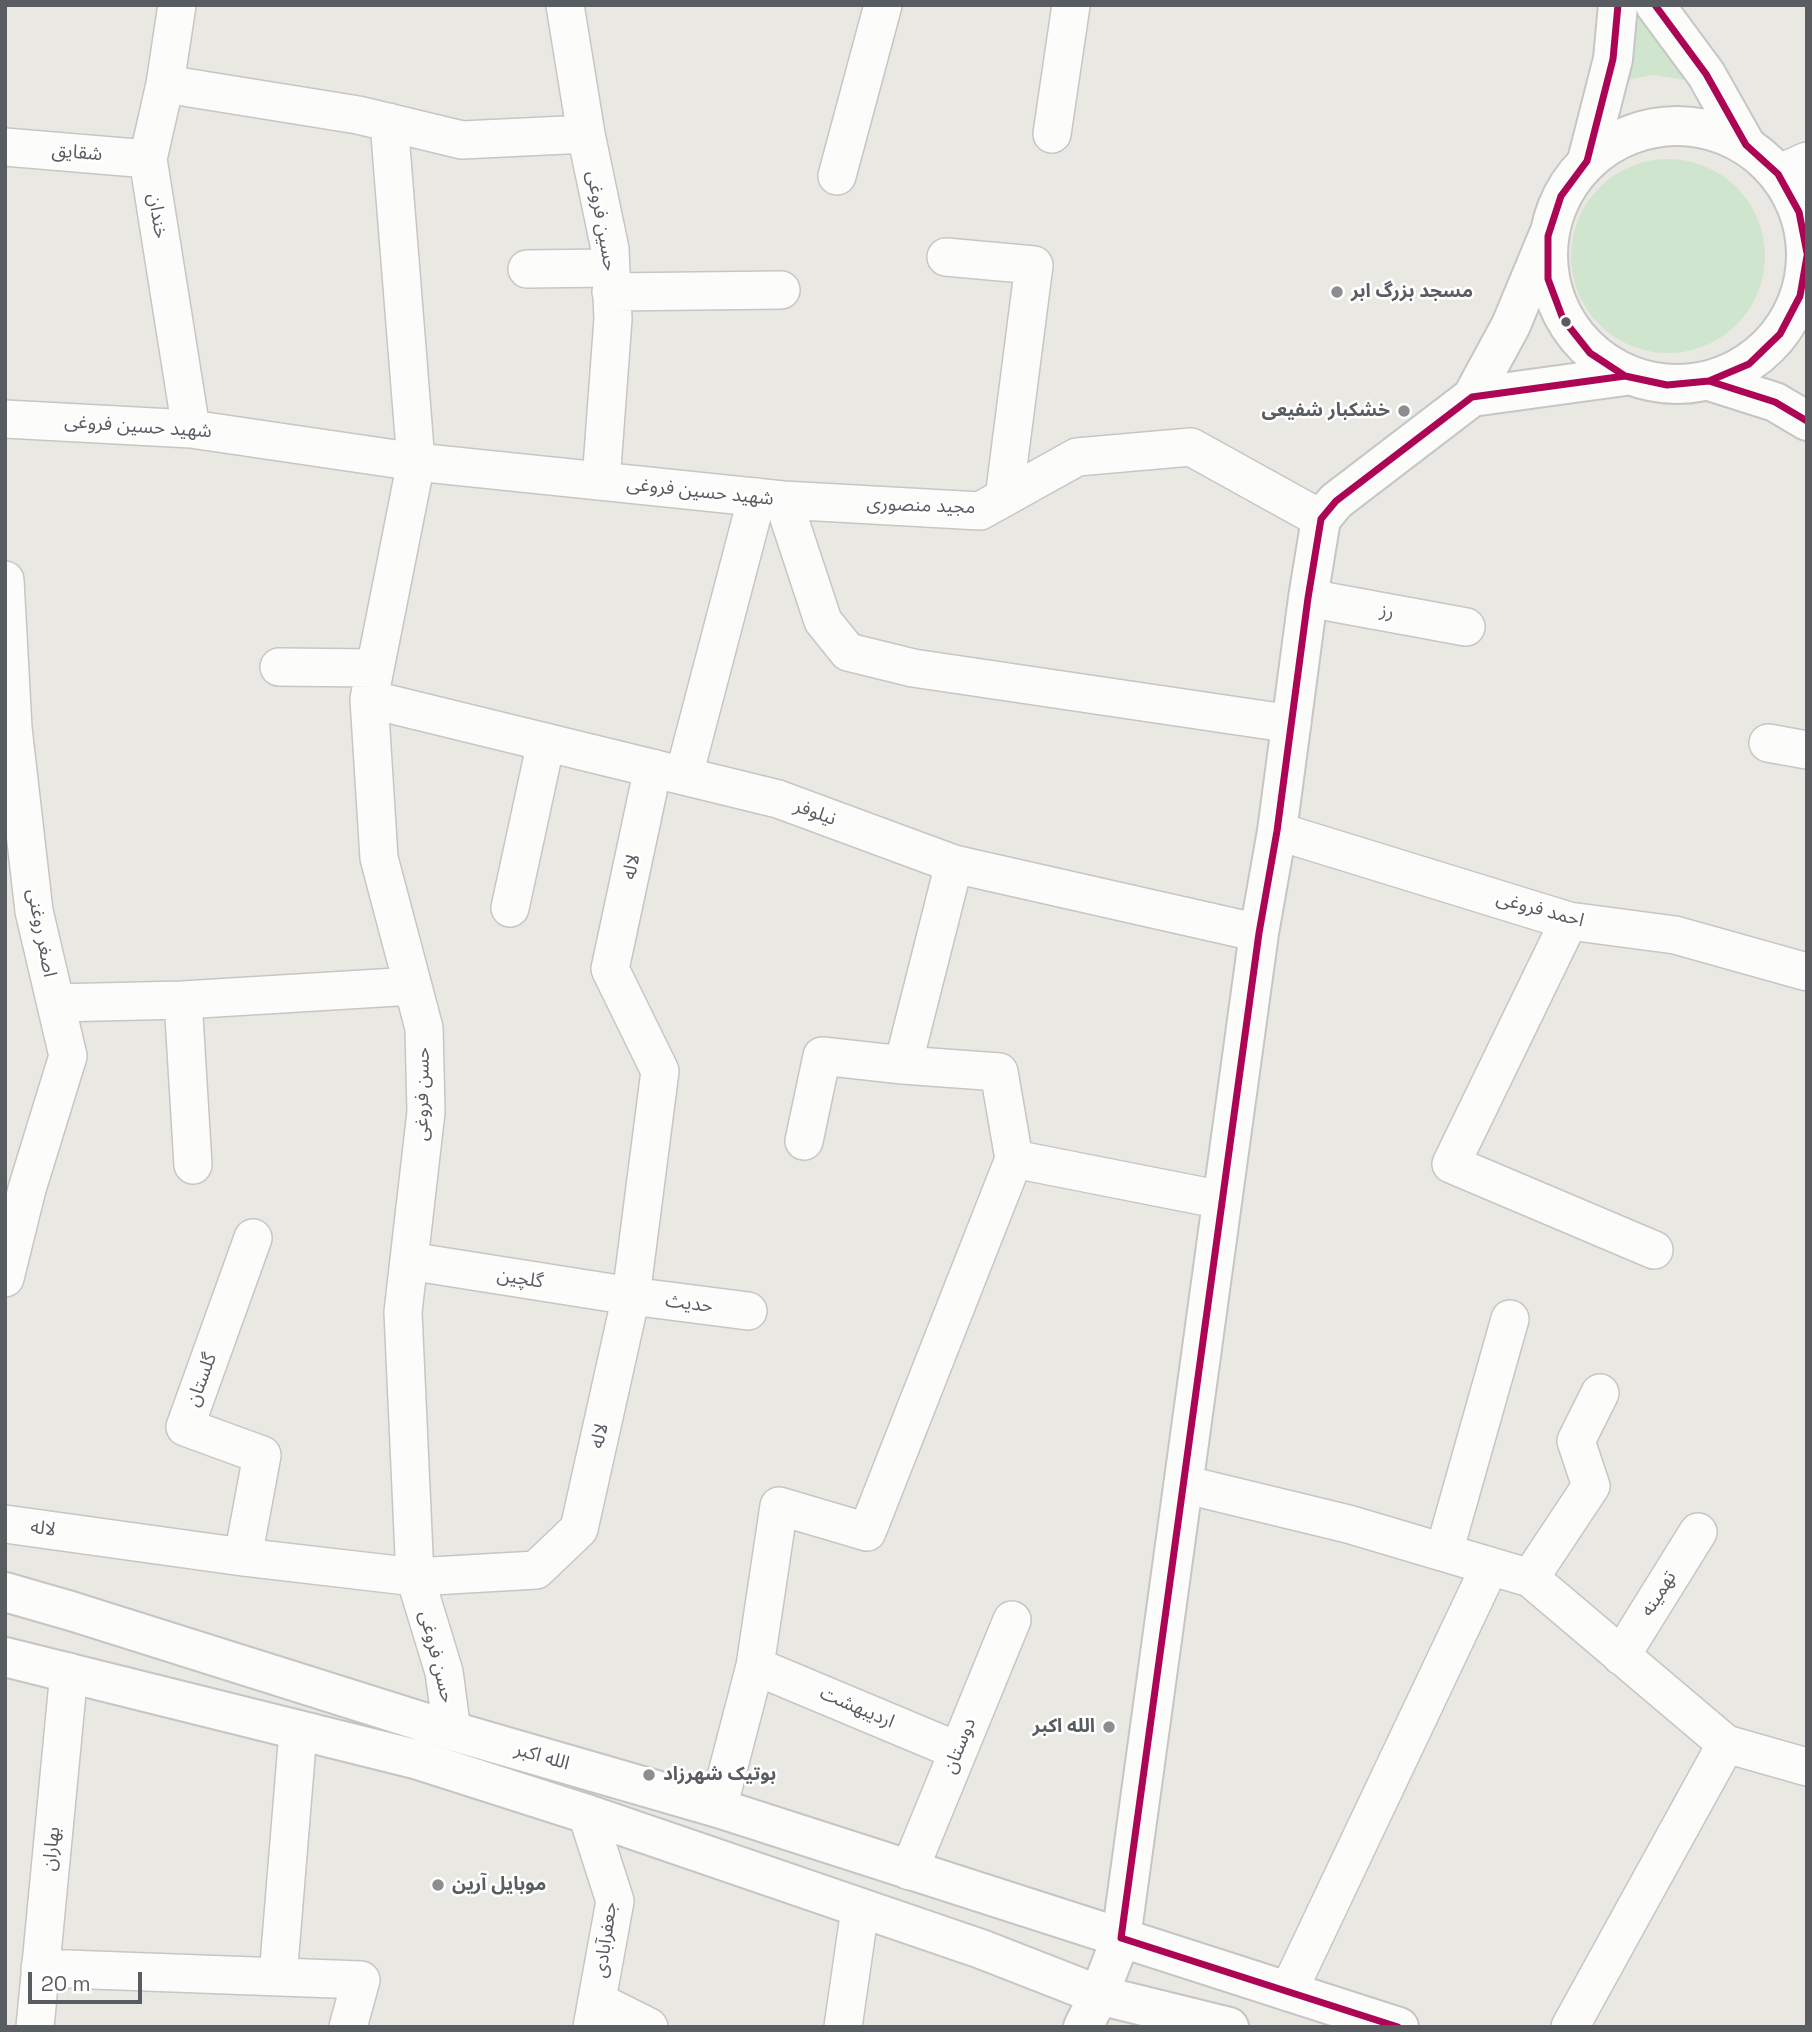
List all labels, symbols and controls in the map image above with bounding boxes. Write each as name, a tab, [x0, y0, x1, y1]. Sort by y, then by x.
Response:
street label: شقایق	[51, 139, 103, 167]
street label: حسین فروغی	[581, 169, 621, 273]
street label: خندان	[142, 192, 172, 240]
place label: مسجد بزرگ ابر	[1351, 281, 1473, 303]
marker: مسجد بزرگ ابر	[1329, 284, 1345, 300]
unlabelled marker	[1559, 315, 1573, 329]
place label: خشکبار شفیعی	[1262, 400, 1390, 422]
marker: خشکبار شفیعی	[1396, 403, 1412, 419]
street label: شهید حسین فروغی	[63, 410, 213, 444]
street label: شهید حسین فروغی	[625, 473, 775, 511]
street label: مجید منصوری	[866, 493, 976, 519]
street label: رز	[1378, 600, 1396, 624]
street label: نیلوفر	[791, 795, 839, 831]
street label: لاله	[618, 852, 646, 882]
street label: اصغر روغنی	[21, 887, 61, 979]
street label: احمد فروغی	[1494, 887, 1586, 933]
street label: حسن فروغی	[411, 1047, 435, 1141]
street label: گلچین	[495, 1264, 545, 1294]
street label: حدیث	[664, 1290, 714, 1318]
street label: گلستان	[182, 1350, 222, 1410]
street label: لاله	[586, 1421, 614, 1451]
street label: لاله	[29, 1516, 57, 1542]
street label: تهمینه	[1636, 1567, 1682, 1621]
street label: حسن فروغی	[414, 1609, 458, 1705]
street label: اردیبهشت	[816, 1682, 898, 1734]
street label: دوستان	[939, 1715, 981, 1777]
place label: الله اکبر	[1033, 1716, 1095, 1738]
marker: الله اکبر	[1101, 1719, 1117, 1735]
street label: الله اکبر	[512, 1738, 572, 1776]
place label: بوتیک شهرزاد	[663, 1764, 776, 1786]
marker: بوتیک شهرزاد	[641, 1767, 657, 1783]
street label: بهاران	[38, 1826, 66, 1872]
place label: موبایل آرین	[452, 1874, 546, 1896]
marker: موبایل آرین	[430, 1877, 446, 1893]
street label: جعفرآبادی	[589, 1901, 623, 1979]
scale bar	[32, 1958, 145, 2002]
text: 20 m	[41, 1970, 91, 1997]

